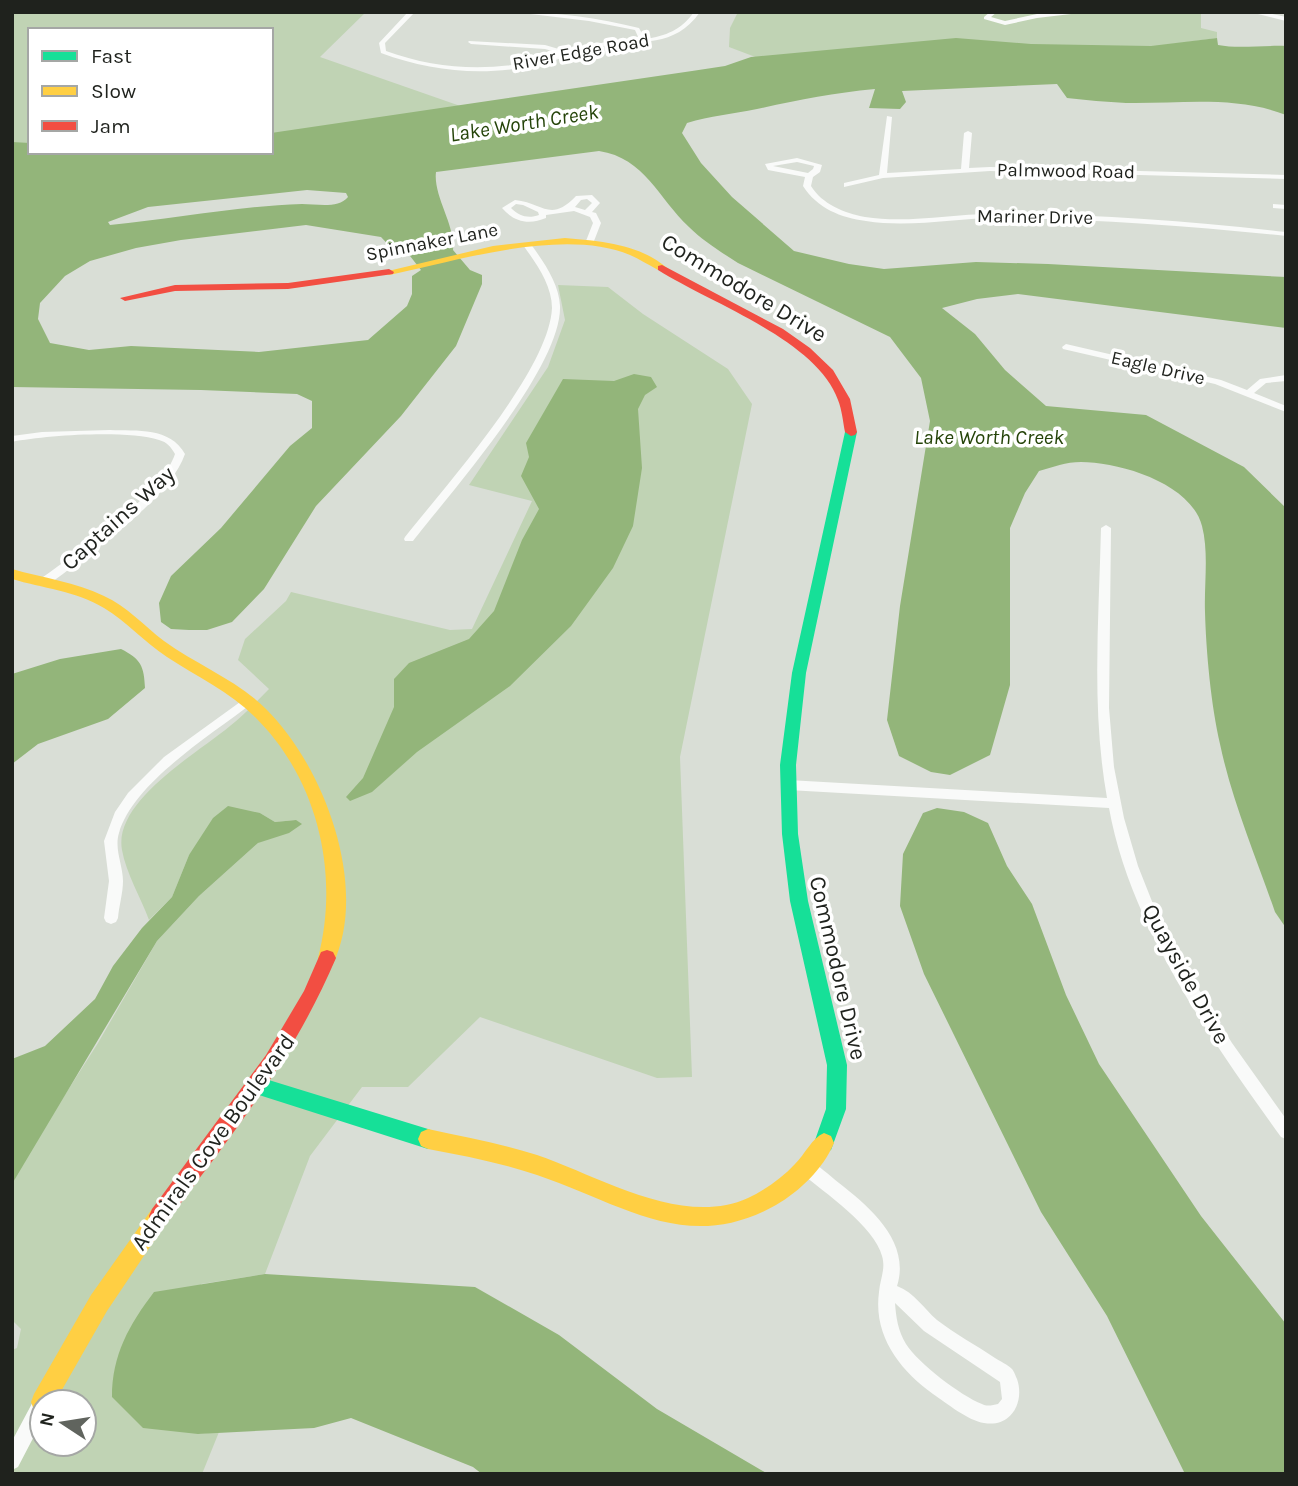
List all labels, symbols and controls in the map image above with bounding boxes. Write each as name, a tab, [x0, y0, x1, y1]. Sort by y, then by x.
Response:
legend	[28, 28, 273, 154]
street label: River Edge Road	[511, 29, 651, 75]
text: Fast	[91, 44, 132, 68]
text: Slow	[91, 79, 136, 103]
water label: Lake Worth Creek	[448, 99, 600, 147]
text: Jam	[91, 114, 131, 138]
street label: Palmwood Road	[997, 159, 1135, 183]
street label: Mariner Drive	[977, 205, 1093, 229]
street label: Spinnaker Lane	[364, 218, 500, 266]
street label: Commodore Drive	[657, 228, 831, 348]
street label: Eagle Drive	[1109, 347, 1207, 389]
water label: Lake Worth Creek	[914, 425, 1064, 449]
street label: Captains Way	[56, 460, 180, 576]
street label: Commodore Drive	[804, 873, 872, 1063]
street label: Quayside Drive	[1136, 899, 1236, 1049]
street label: Admirals Cove Boulevard	[125, 1029, 301, 1255]
north arrow	[28, 1388, 98, 1458]
text: N	[35, 1411, 60, 1429]

